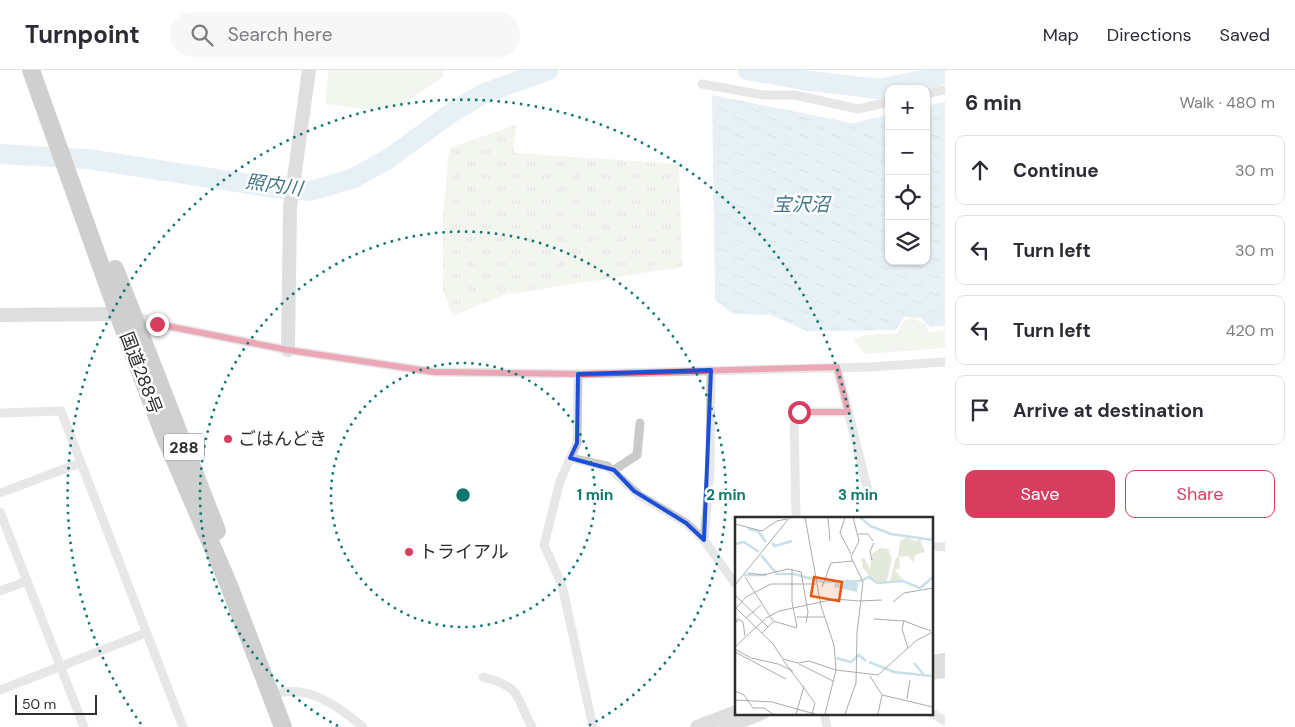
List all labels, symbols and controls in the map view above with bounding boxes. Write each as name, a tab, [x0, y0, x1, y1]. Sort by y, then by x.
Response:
search box	[170, 12, 520, 57]
text: Turnpoint	[25, 19, 140, 50]
icon: search	[188, 21, 216, 49]
text: Search here	[228, 22, 333, 47]
text: Map	[1043, 23, 1079, 47]
text: Directions	[1107, 23, 1192, 47]
text: Saved	[1220, 23, 1270, 47]
map controls	[885, 85, 930, 265]
button: +	[885, 85, 930, 130]
text: 6 min	[965, 89, 1022, 117]
text: Walk · 480 m	[1179, 92, 1275, 113]
button: −	[885, 130, 930, 175]
icon: ahead	[966, 156, 994, 184]
text: Continue	[1013, 158, 1099, 183]
text: 30 m	[1235, 160, 1274, 181]
water label: 照内川	[244, 169, 306, 202]
button: locate	[885, 175, 930, 220]
water label: 宝沢沼	[772, 192, 832, 217]
button: layers	[885, 220, 930, 265]
icon: left	[966, 236, 994, 264]
text: Turn left	[1013, 238, 1091, 263]
text: 30 m	[1235, 240, 1274, 261]
route end	[146, 313, 169, 336]
icon: left	[966, 316, 994, 344]
text: Turn left	[1013, 318, 1091, 343]
text: 420 m	[1226, 320, 1274, 341]
street label: 国道288号	[114, 329, 168, 417]
icon: arrive	[966, 396, 994, 424]
text: Arrive at destination	[1013, 398, 1204, 423]
route start	[788, 401, 811, 424]
place label: ごはんどき	[238, 427, 327, 451]
marker: ごはんどき	[222, 433, 234, 445]
road number: 288	[164, 434, 204, 461]
button: Save	[965, 470, 1115, 518]
button: Share	[1125, 470, 1275, 518]
text: 1 min	[577, 485, 613, 505]
text: 2 min	[706, 485, 746, 505]
text: 3 min	[838, 485, 878, 505]
centre of rings	[454, 486, 472, 504]
inset map	[735, 517, 932, 714]
place label: トライアル	[419, 540, 509, 564]
marker: トライアル	[403, 546, 415, 558]
scale bar	[15, 692, 98, 715]
text: 50 m	[22, 695, 56, 713]

